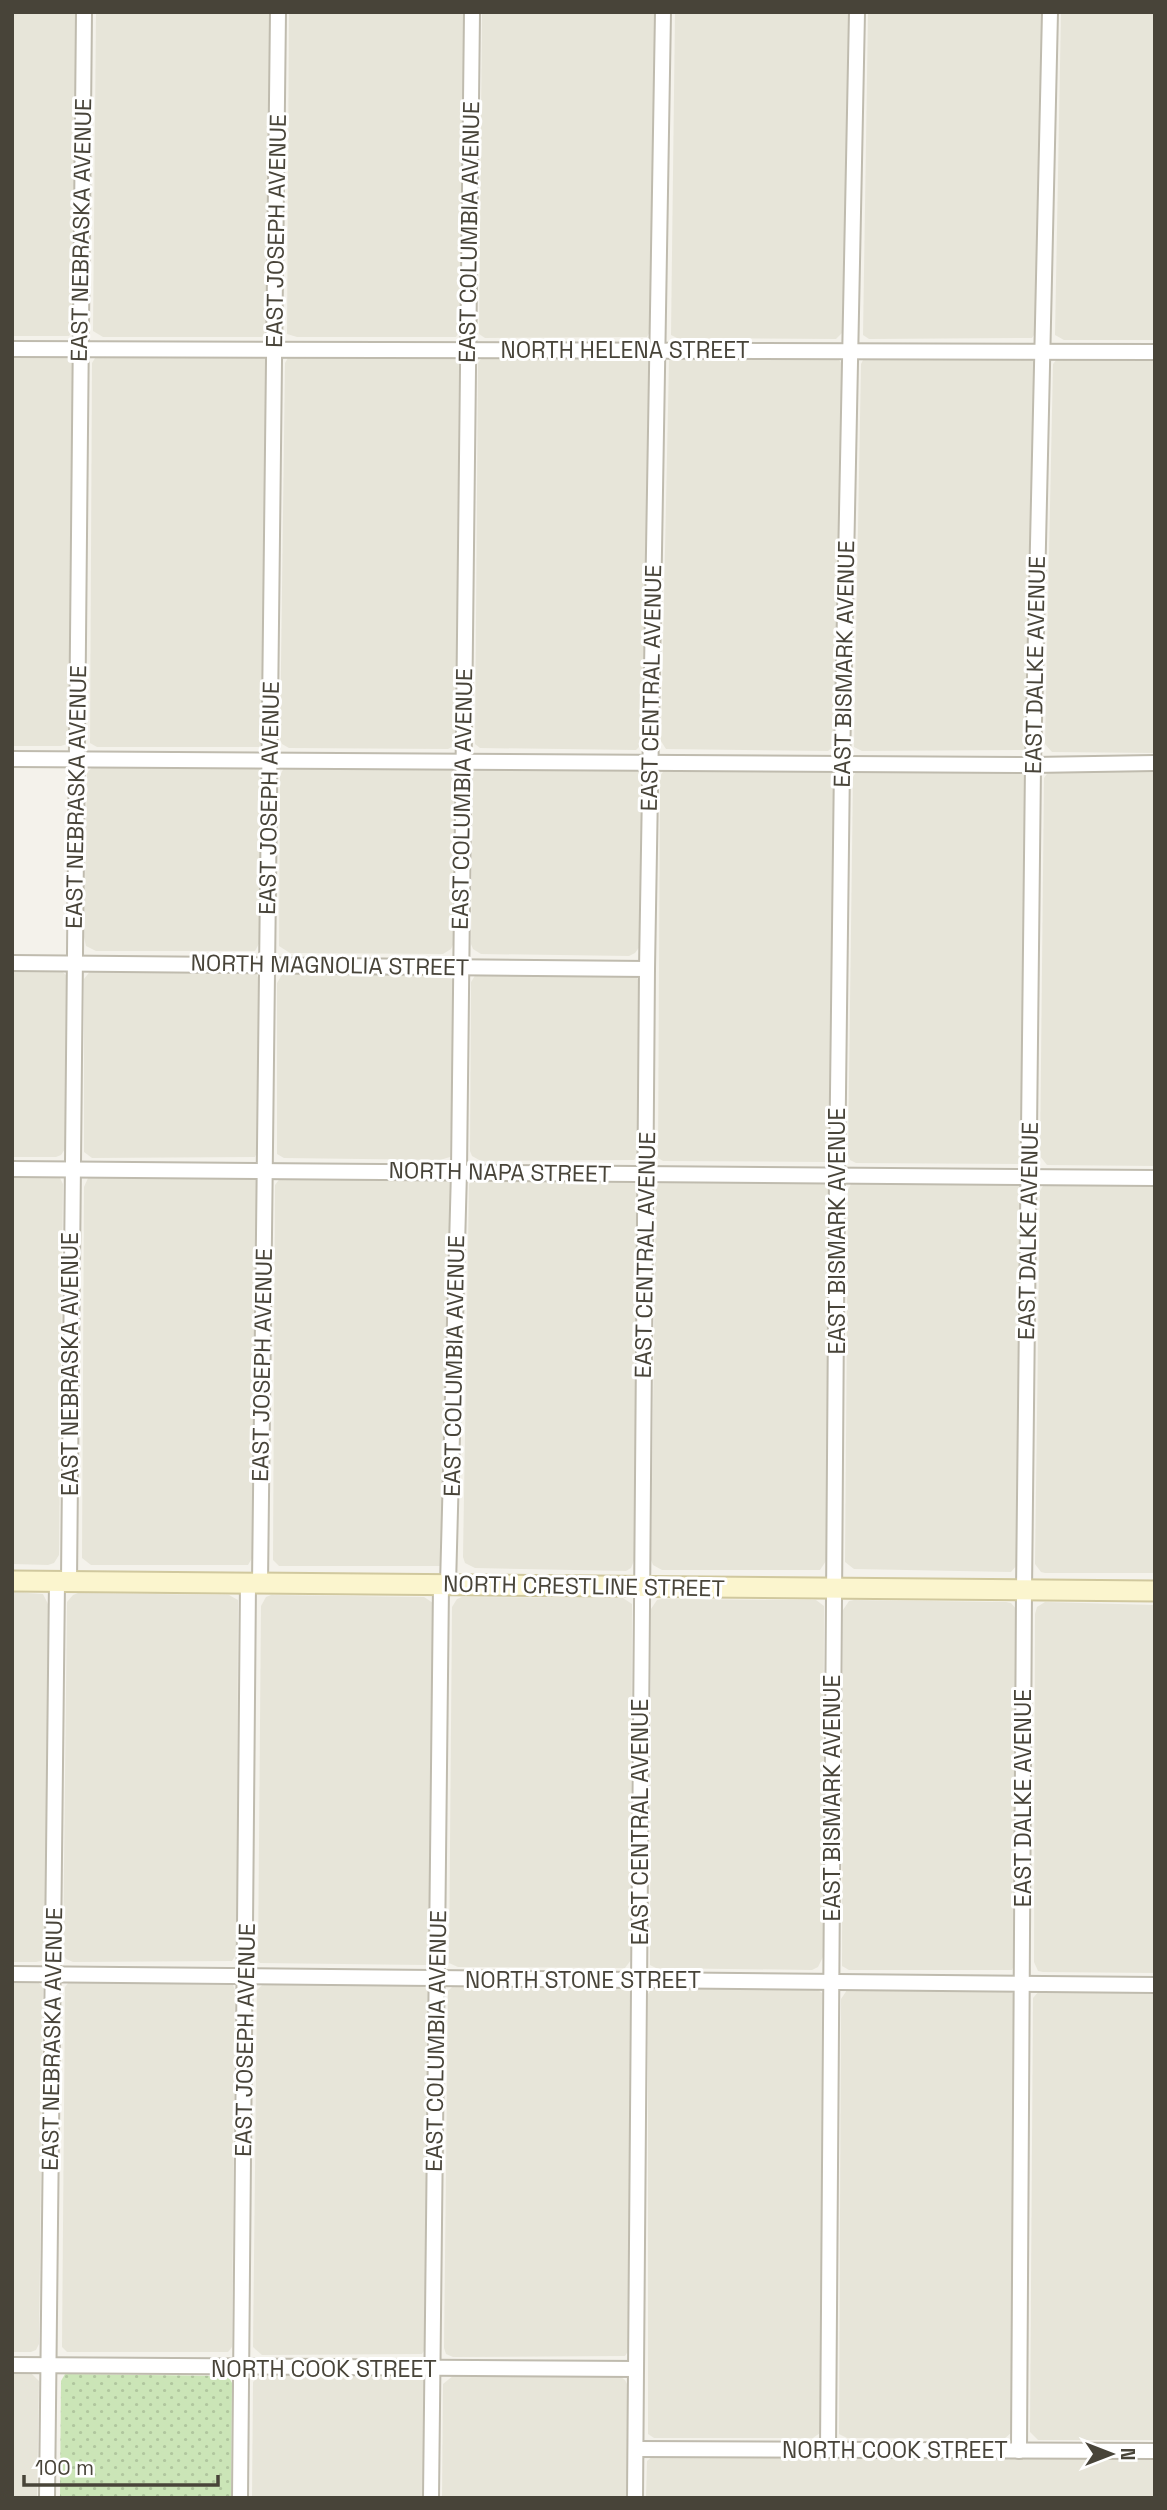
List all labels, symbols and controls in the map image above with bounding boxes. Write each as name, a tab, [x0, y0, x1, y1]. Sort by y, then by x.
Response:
street label: EAST NEBRASKA AVENUE	[64, 98, 98, 362]
street label: EAST COLUMBIA AVENUE	[452, 101, 486, 363]
street label: EAST JOSEPH AVENUE	[259, 114, 293, 348]
street label: NORTH HELENA STREET	[500, 335, 750, 365]
street label: EAST BISMARK AVENUE	[827, 540, 861, 788]
street label: EAST DALKE AVENUE	[1018, 556, 1052, 774]
street label: EAST CENTRAL AVENUE	[634, 564, 668, 812]
street label: EAST NEBRASKA AVENUE	[59, 665, 93, 929]
street label: EAST COLUMBIA AVENUE	[445, 668, 479, 930]
street label: EAST JOSEPH AVENUE	[252, 681, 286, 915]
street label: NORTH MAGNOLIA STREET	[190, 948, 470, 982]
street label: EAST BISMARK AVENUE	[822, 1107, 852, 1355]
street label: EAST DALKE AVENUE	[1011, 1122, 1045, 1340]
street label: EAST CENTRAL AVENUE	[628, 1131, 662, 1379]
street label: NORTH NAPA STREET	[388, 1155, 612, 1189]
street label: EAST NEBRASKA AVENUE	[55, 1232, 85, 1496]
street label: EAST COLUMBIA AVENUE	[437, 1235, 471, 1497]
street label: EAST JOSEPH AVENUE	[245, 1248, 279, 1482]
street label: NORTH CRESTLINE STREET	[443, 1569, 725, 1603]
street label: EAST BISMARK AVENUE	[817, 1674, 847, 1922]
street label: EAST DALKE AVENUE	[1008, 1689, 1038, 1907]
street label: EAST CENTRAL AVENUE	[625, 1699, 655, 1945]
street label: EAST NEBRASKA AVENUE	[35, 1907, 69, 2171]
street label: EAST COLUMBIA AVENUE	[419, 1910, 453, 2172]
street label: EAST JOSEPH AVENUE	[228, 1923, 262, 2157]
street label: NORTH STONE STREET	[465, 1965, 701, 1995]
street label: NORTH COOK STREET	[211, 2354, 437, 2384]
north arrow	[1076, 2419, 1146, 2489]
street label: NORTH COOK STREET	[782, 2435, 1008, 2465]
scale bar	[24, 2444, 219, 2488]
text: N	[1115, 2448, 1140, 2460]
text: 100 m	[35, 2454, 94, 2481]

